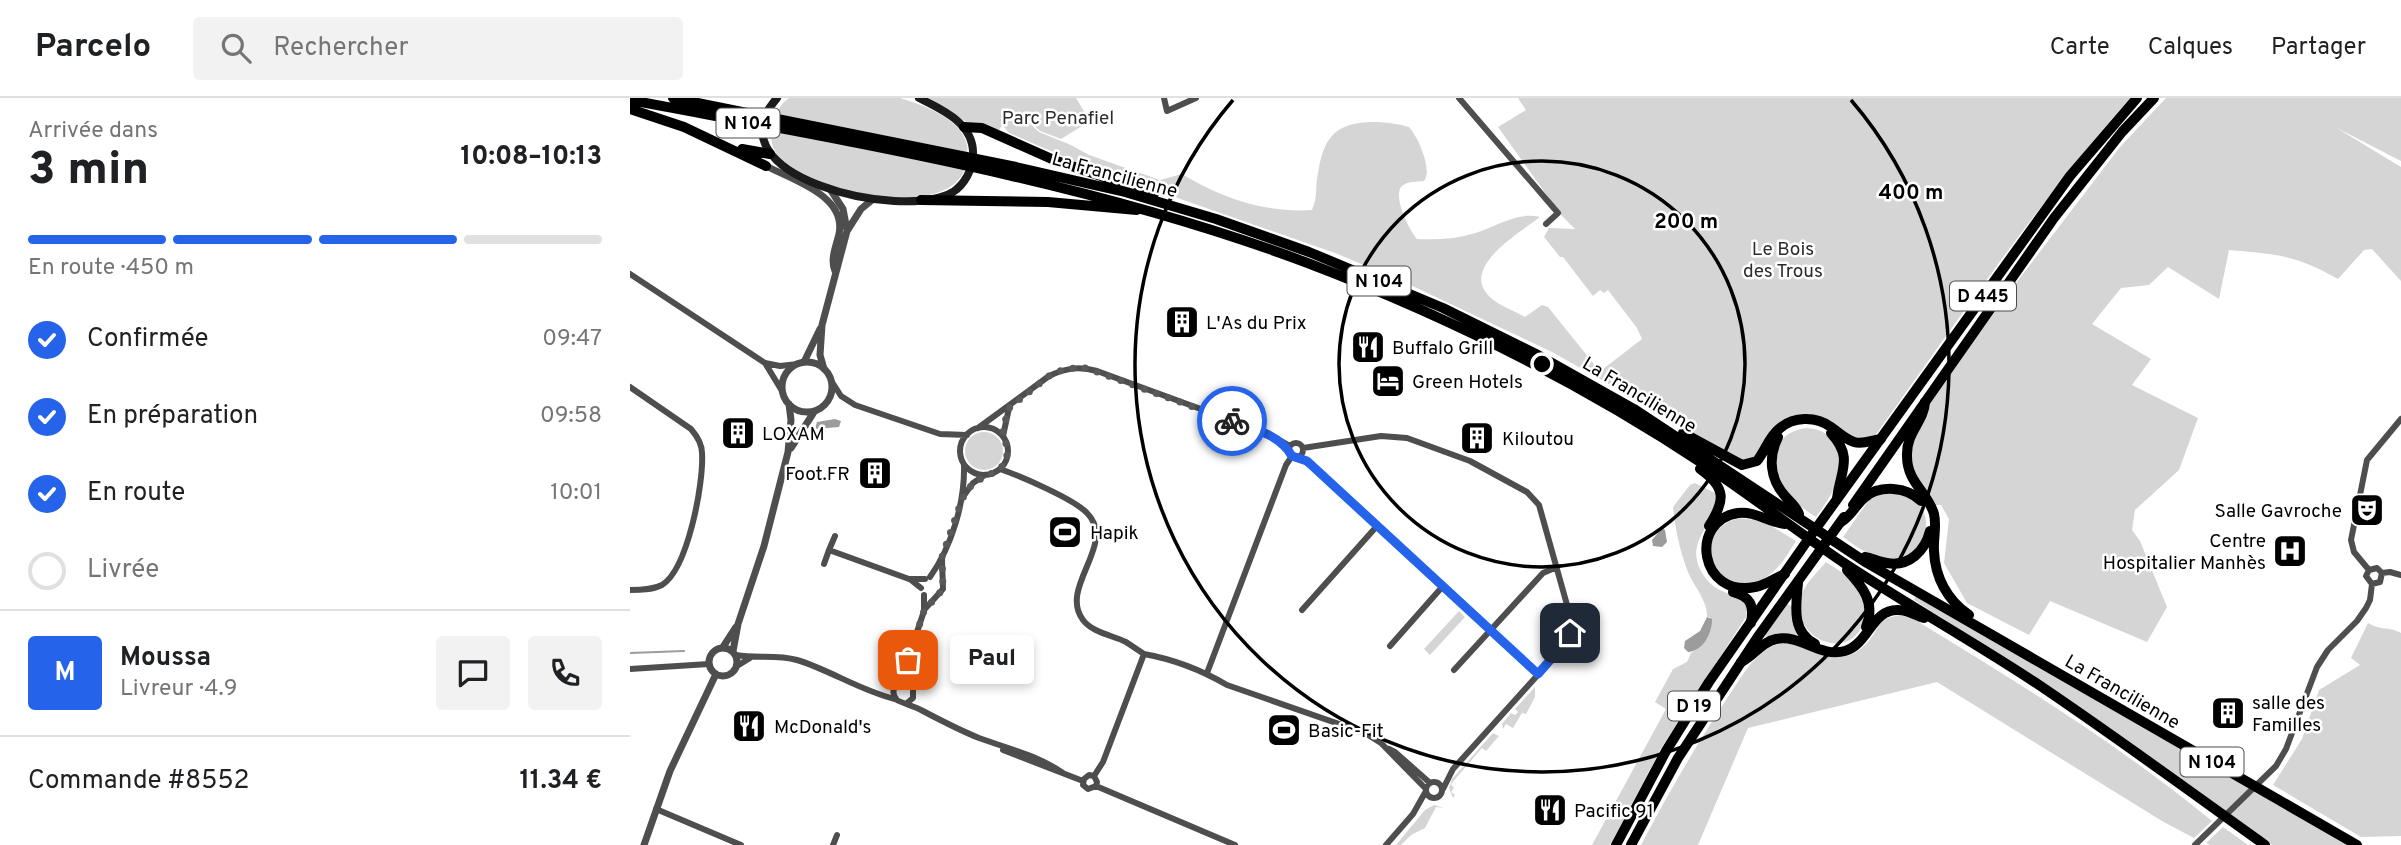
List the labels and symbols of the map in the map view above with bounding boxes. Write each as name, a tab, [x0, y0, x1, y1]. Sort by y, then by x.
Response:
park label: Parc Penafiel	[1002, 107, 1114, 131]
road number: N 104	[716, 108, 780, 138]
street label: La Francilienne	[1049, 148, 1180, 204]
text: 400 m	[1879, 180, 1943, 207]
text: 200 m	[1654, 209, 1718, 236]
park label: Le Bois des Trous	[1743, 238, 1823, 284]
road number: N 104	[1348, 266, 1410, 296]
road number: D 445	[1950, 281, 2016, 310]
building icon: L'As du Prix	[1163, 303, 1201, 341]
place label: L'As du Prix	[1206, 312, 1307, 336]
restaurant icon: Buffalo Grill	[1349, 328, 1387, 366]
place label: Buffalo Grill	[1392, 337, 1493, 361]
centre of rings	[1530, 352, 1554, 376]
street label: La Francilienne	[1577, 352, 1701, 439]
hotel icon: Green Hotels	[1369, 362, 1407, 400]
place label: Green Hotels	[1412, 371, 1523, 395]
courier	[1197, 386, 1267, 456]
building icon: LOXAM	[719, 414, 757, 452]
building icon: Kiloutou	[1458, 419, 1496, 457]
place label: LOXAM	[762, 423, 825, 447]
place label: Kiloutou	[1502, 428, 1574, 452]
building icon: Foot.FR	[856, 454, 894, 492]
place label: Foot.FR	[785, 463, 850, 487]
theatre icon: Salle Gavroche	[2348, 491, 2386, 529]
place label: Salle Gavroche	[2215, 500, 2342, 524]
sports icon: Hapik	[1046, 513, 1084, 551]
place label: Hapik	[1090, 522, 1139, 546]
place label: Centre Hospitalier Manhès	[2103, 530, 2266, 576]
hospital icon: Centre Hospitalier Manhès	[2271, 532, 2309, 570]
pin	[1540, 603, 1600, 663]
pin	[878, 630, 938, 690]
callout: Paul	[950, 636, 1034, 684]
street label: La Francilienne	[2060, 650, 2184, 735]
road number: D 19	[1668, 692, 1720, 720]
place label: salle des Familles	[2252, 692, 2325, 738]
building icon: salle des Familles	[2209, 694, 2247, 732]
restaurant icon: McDonald's	[730, 707, 768, 745]
sports icon: Basic-Fit	[1265, 711, 1303, 749]
place label: McDonald's	[774, 716, 872, 740]
place label: Basic-Fit	[1308, 720, 1384, 744]
road number: N 104	[2180, 748, 2244, 776]
restaurant icon: Pacific 91	[1531, 791, 1569, 829]
place label: Pacific 91	[1574, 800, 1654, 824]

